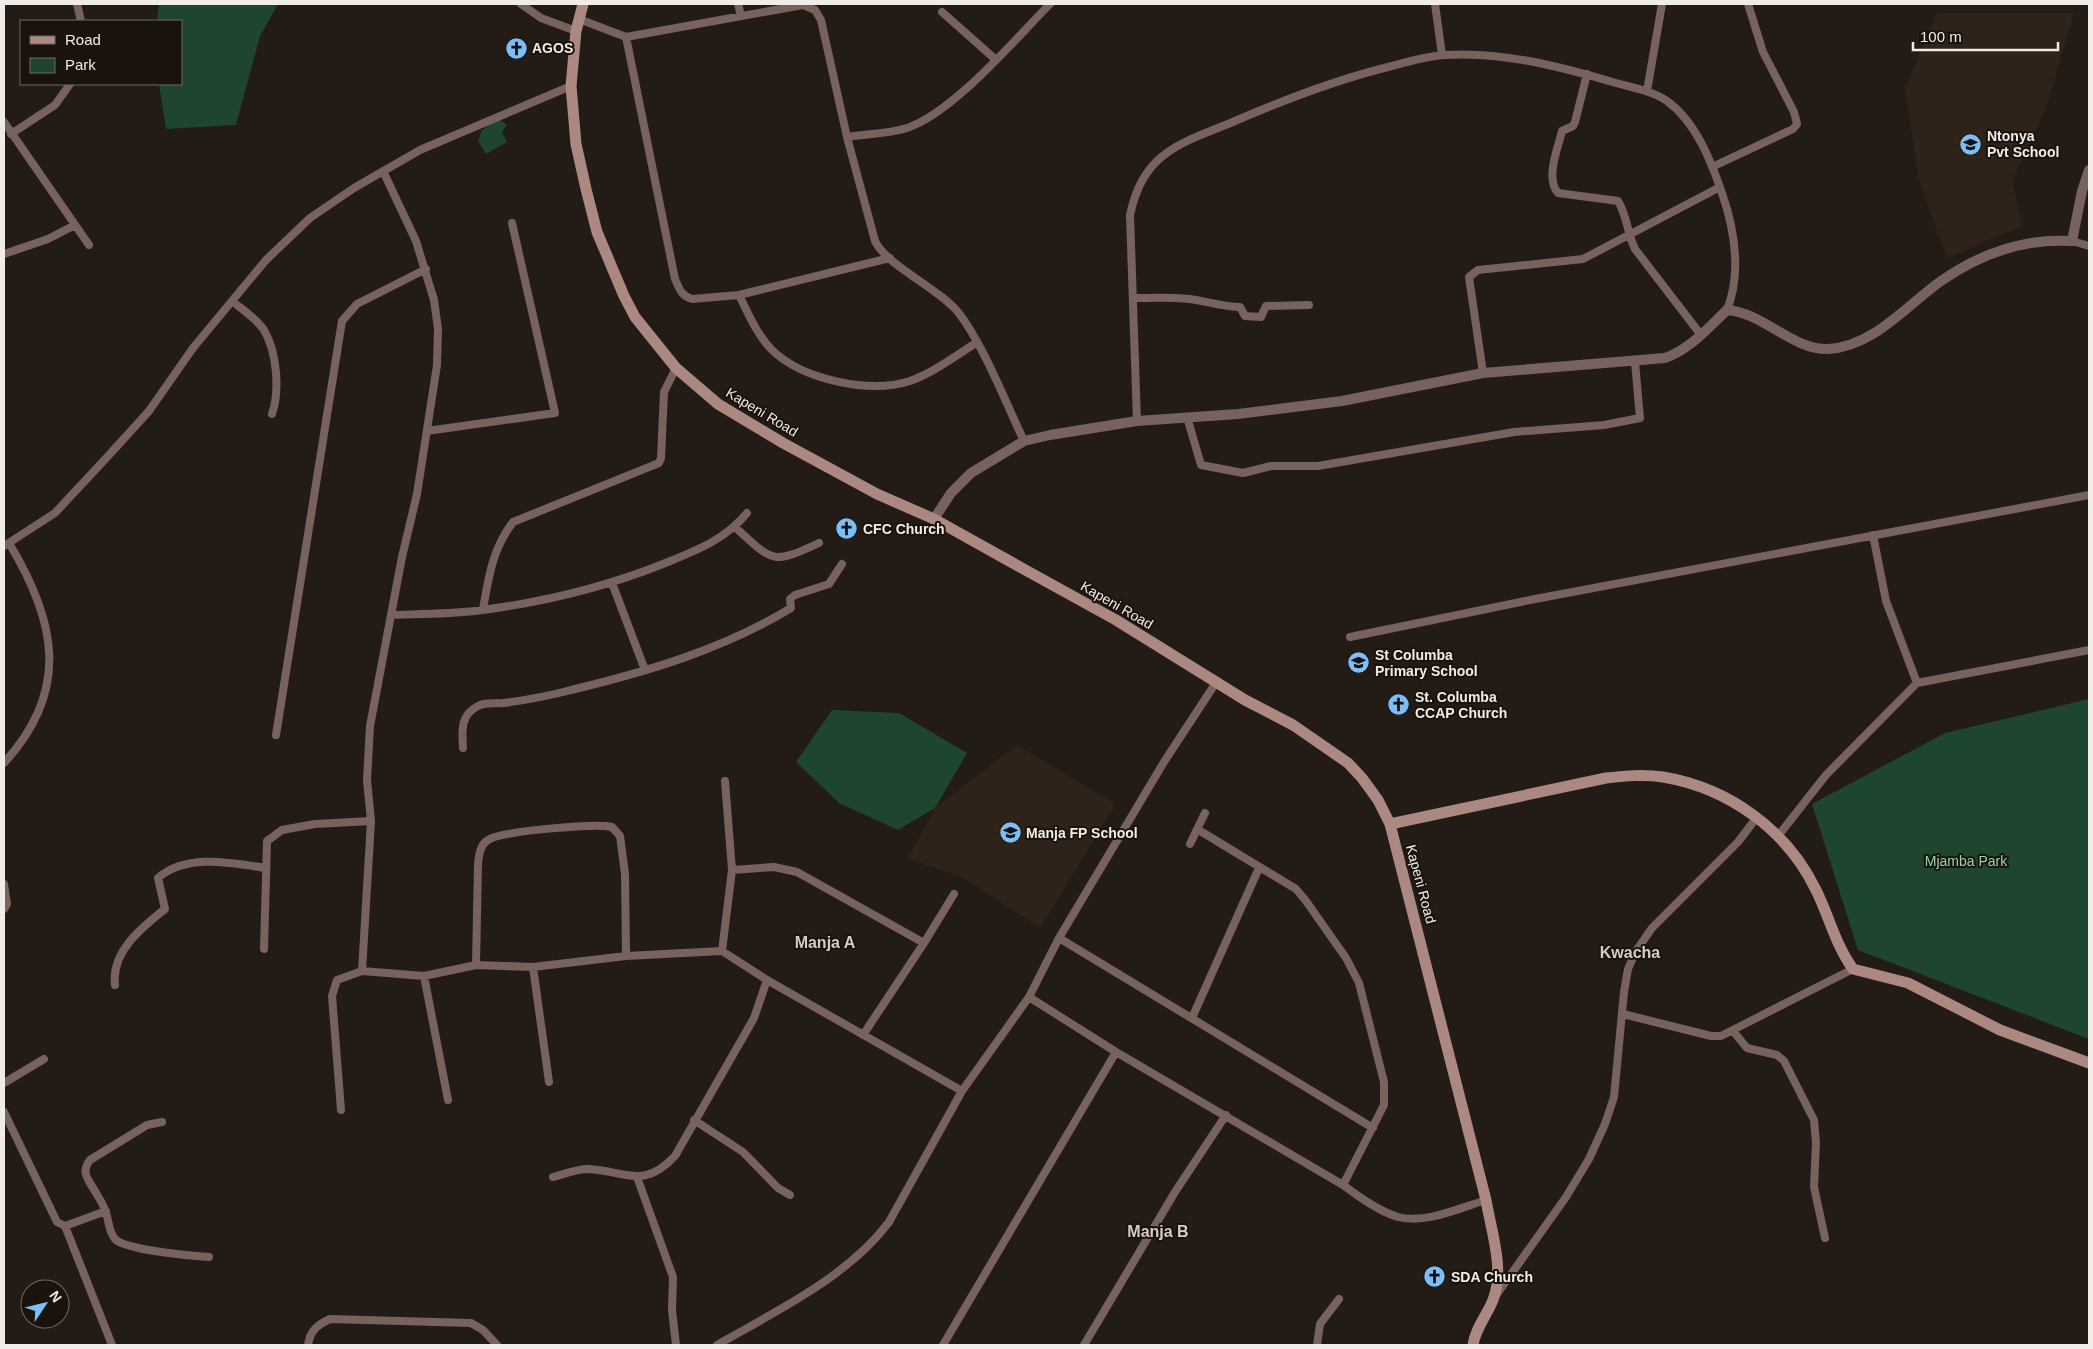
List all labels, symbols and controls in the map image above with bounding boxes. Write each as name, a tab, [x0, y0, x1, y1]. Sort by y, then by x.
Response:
legend	[20, 20, 182, 85]
scale bar	[1913, 20, 2058, 52]
text: 100 m	[1920, 28, 1962, 45]
text: Road	[65, 31, 101, 48]
church icon: AGOS	[504, 36, 528, 60]
place label: AGOS	[532, 40, 573, 56]
text: Park	[65, 56, 96, 73]
place label: Ntonya Pvt School	[1987, 128, 2059, 160]
school or university icon: Ntonya Pvt School	[1959, 132, 1983, 156]
street label: Kapeni Road	[723, 384, 801, 440]
church icon: CFC Church	[835, 517, 859, 541]
place label: CFC Church	[863, 521, 945, 537]
street label: Kapeni Road	[1078, 578, 1156, 632]
place label: St Columba Primary School	[1375, 647, 1478, 679]
school or university icon: St Columba Primary School	[1347, 651, 1371, 675]
place label: St. Columba CCAP Church	[1415, 689, 1507, 721]
church icon: St. Columba CCAP Church	[1387, 693, 1411, 717]
school or university icon: Manja FP School	[998, 821, 1022, 845]
place label: Manja FP School	[1026, 825, 1138, 841]
street label: Kapeni Road	[1403, 843, 1439, 925]
park label: Mjamba Park	[1925, 853, 2008, 869]
district label: Manja A	[795, 934, 856, 951]
district label: Kwacha	[1600, 944, 1660, 961]
district label: Manja B	[1127, 1223, 1189, 1240]
church icon: SDA Church	[1423, 1265, 1447, 1289]
place label: SDA Church	[1451, 1269, 1533, 1285]
north arrow	[20, 1279, 70, 1329]
text: N	[46, 1288, 65, 1305]

